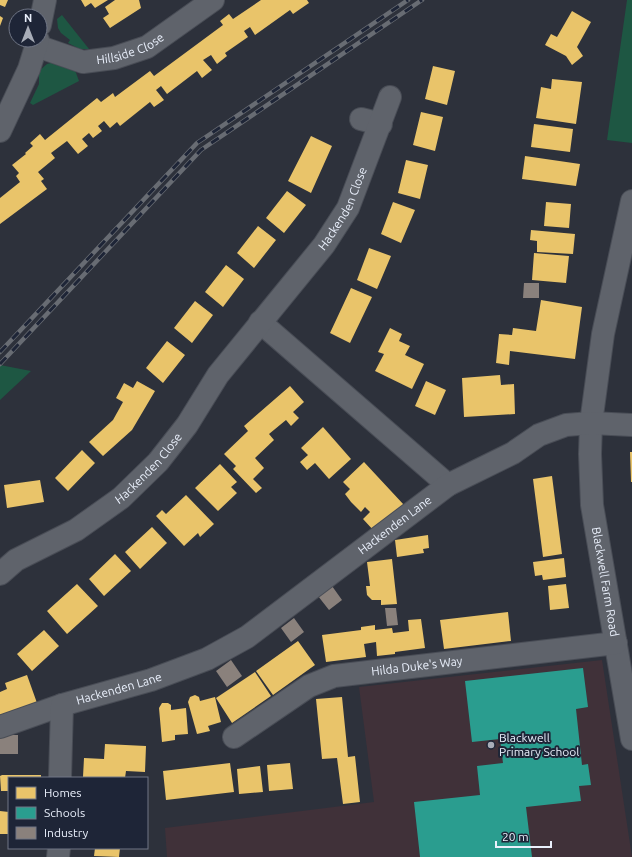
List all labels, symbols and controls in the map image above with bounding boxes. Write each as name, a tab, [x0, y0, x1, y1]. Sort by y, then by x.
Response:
north arrow	[8, 8, 48, 48]
text: N	[24, 12, 32, 24]
street label: Hillside Close	[96, 30, 166, 66]
street label: Hackenden Close	[316, 165, 369, 253]
street label: Hackenden Close	[112, 430, 184, 506]
street label: Hackenden Lane	[355, 493, 434, 557]
street label: Blackwell Farm Road	[590, 526, 621, 638]
street label: Hilda Duke's Way	[370, 654, 463, 678]
street label: Hackenden Lane	[74, 670, 163, 707]
place label: Blackwell Primary School	[499, 731, 579, 758]
marker: Blackwell Primary School	[486, 740, 496, 750]
legend	[8, 777, 148, 849]
text: Homes	[44, 786, 82, 799]
text: Schools	[44, 806, 85, 819]
scale bar	[496, 823, 551, 849]
text: Industry	[44, 826, 89, 839]
text: 20 m	[502, 830, 529, 843]

